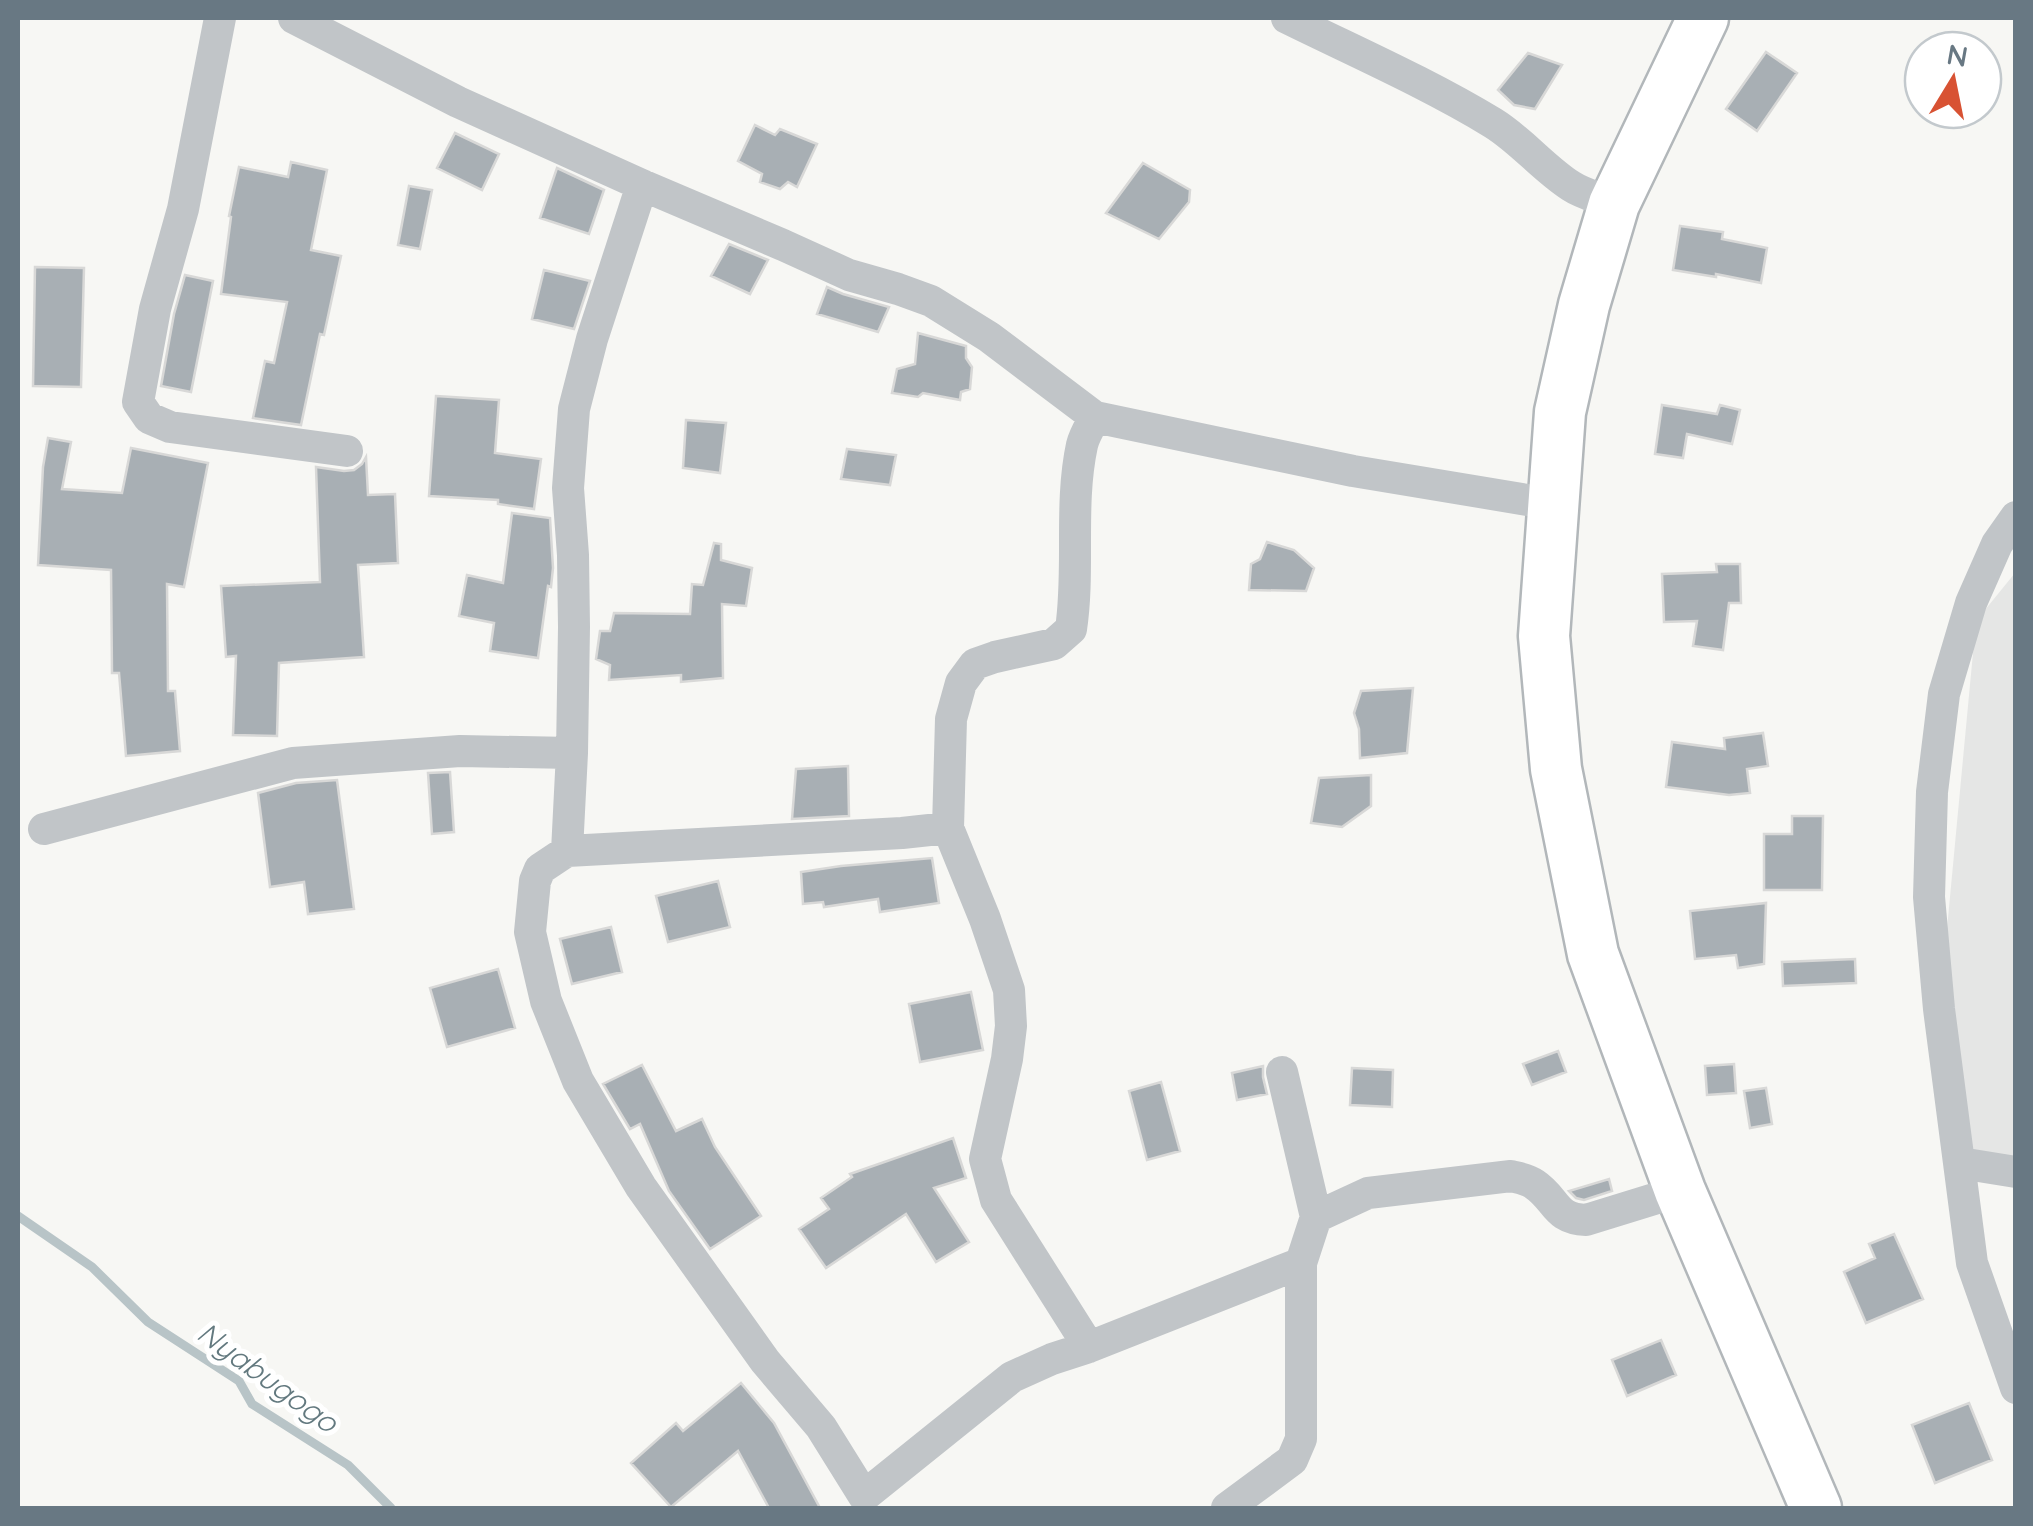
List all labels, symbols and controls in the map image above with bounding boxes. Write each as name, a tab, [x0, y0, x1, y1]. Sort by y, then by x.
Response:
north arrow	[1903, 30, 2003, 130]
text: N	[1944, 36, 1971, 74]
water label: Nyabugogo	[190, 1313, 347, 1442]

